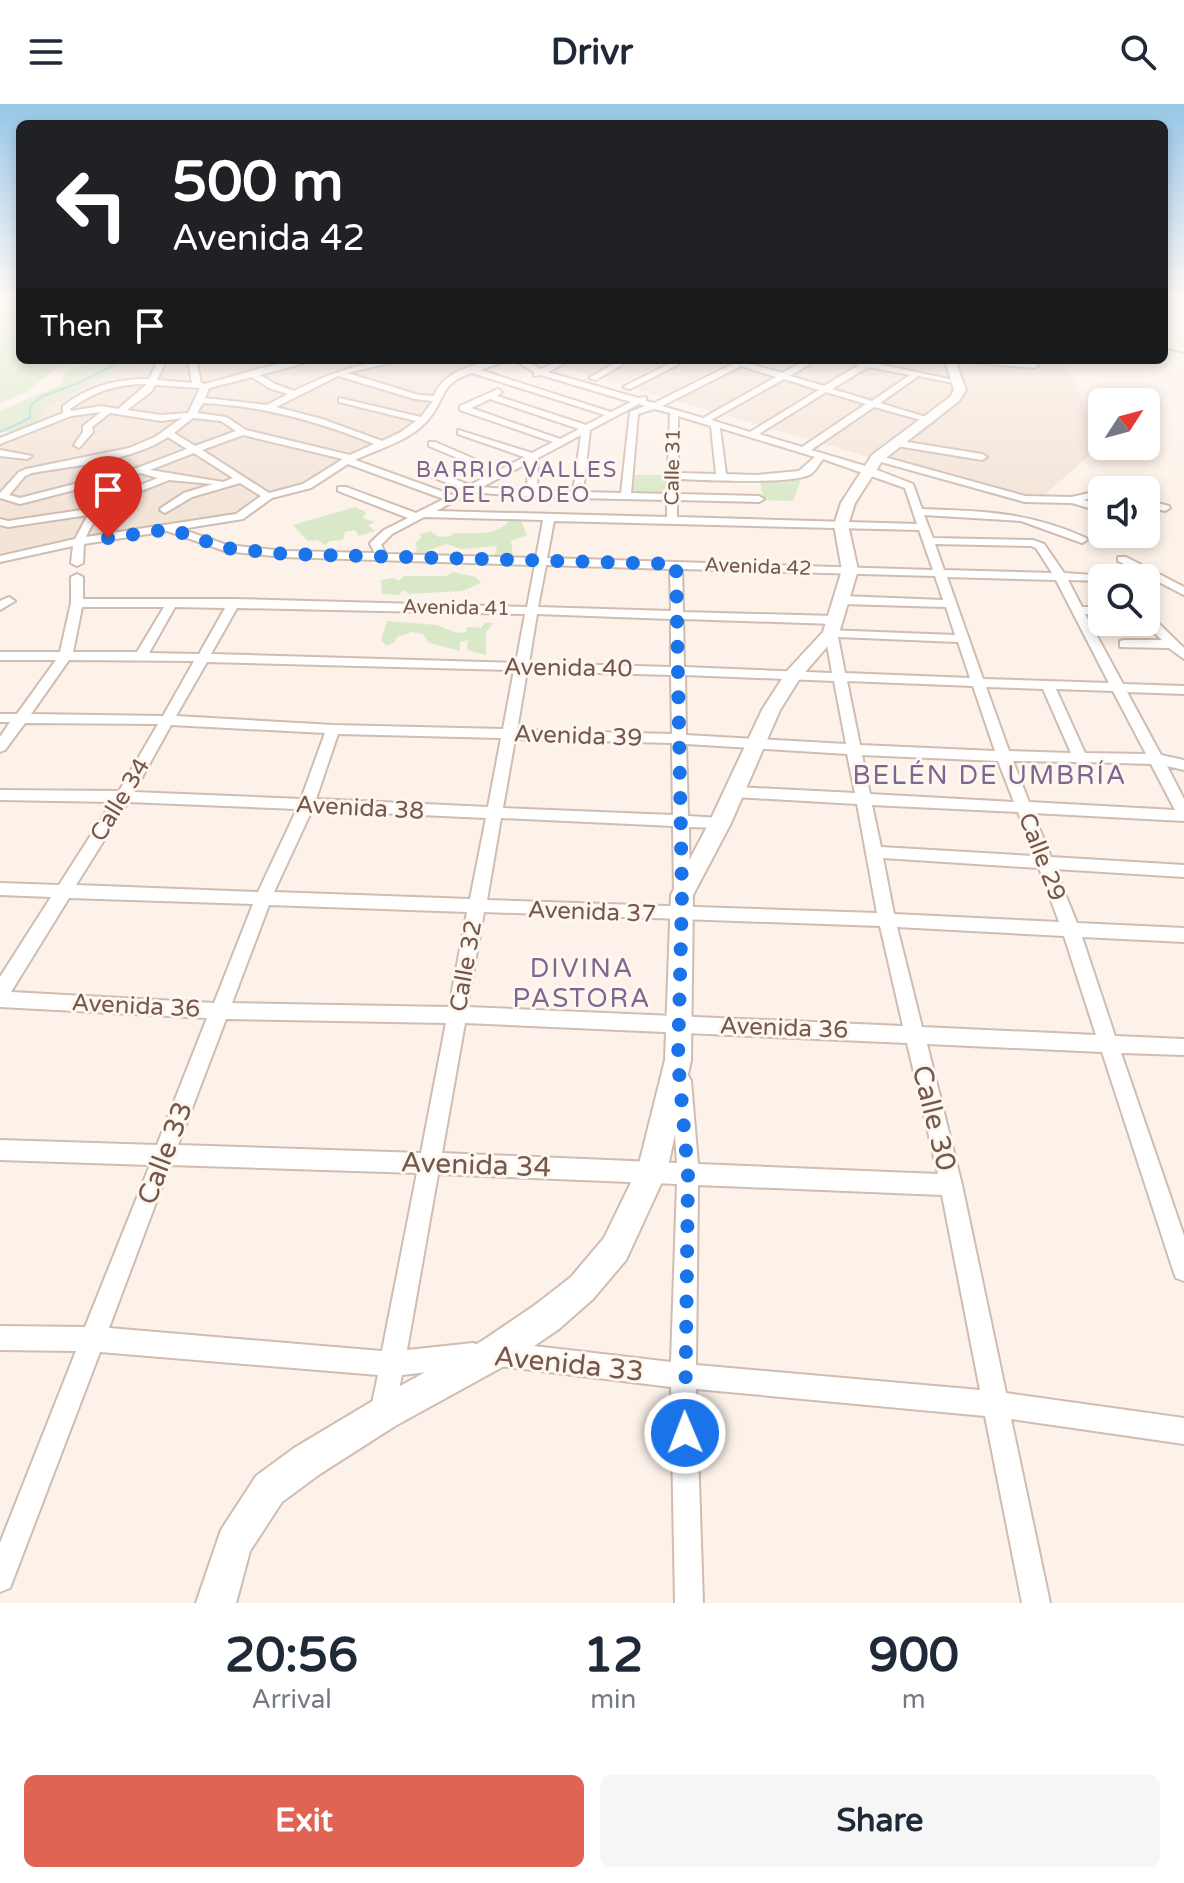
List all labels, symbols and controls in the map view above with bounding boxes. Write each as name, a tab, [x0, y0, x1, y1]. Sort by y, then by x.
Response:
icon: menu	[24, 30, 68, 74]
icon: search	[1116, 30, 1160, 74]
text: Drivr	[551, 31, 633, 74]
text: 500 m	[172, 149, 343, 216]
icon: left	[40, 152, 144, 256]
text: Avenida 42	[172, 217, 365, 260]
icon: arrive	[128, 304, 172, 348]
text: Then	[40, 308, 112, 345]
north arrow	[1088, 388, 1160, 460]
map controls	[1088, 388, 1160, 636]
street label: Calle 31	[660, 428, 686, 506]
pin	[74, 456, 142, 538]
district label: BARRIO VALLES DEL RODEO	[416, 457, 618, 508]
icon: arrive	[86, 468, 130, 512]
button: sound	[1088, 476, 1160, 548]
street label: Avenida 42	[704, 553, 812, 581]
button: search	[1088, 564, 1160, 636]
street label: Avenida 41	[402, 595, 510, 621]
street label: Avenida 40	[503, 652, 633, 684]
street label: Avenida 39	[513, 719, 643, 753]
street label: Calle 34	[84, 753, 156, 847]
district label: BELÉN DE UMBRÍA	[853, 760, 1127, 791]
street label: Avenida 38	[295, 790, 425, 826]
street label: Calle 29	[1012, 809, 1072, 905]
street label: Avenida 37	[527, 895, 657, 929]
street label: Calle 32	[444, 918, 488, 1014]
district label: DIVINA PASTORA	[512, 953, 652, 1014]
street label: Avenida 36	[71, 988, 201, 1024]
street label: Avenida 36	[719, 1011, 849, 1045]
street label: Calle 30	[905, 1062, 963, 1174]
street label: Calle 33	[130, 1097, 200, 1209]
street label: Avenida 34	[400, 1145, 552, 1185]
street label: Avenida 33	[493, 1339, 645, 1389]
position arrow	[643, 1391, 727, 1475]
text: 20:56	[225, 1627, 358, 1685]
text: 12	[583, 1627, 643, 1685]
text: 900	[869, 1627, 959, 1685]
text: Arrival	[251, 1684, 332, 1715]
text: min	[590, 1684, 636, 1715]
text: m	[902, 1684, 926, 1715]
button: Exit	[24, 1775, 584, 1867]
button: Share	[600, 1775, 1160, 1867]

